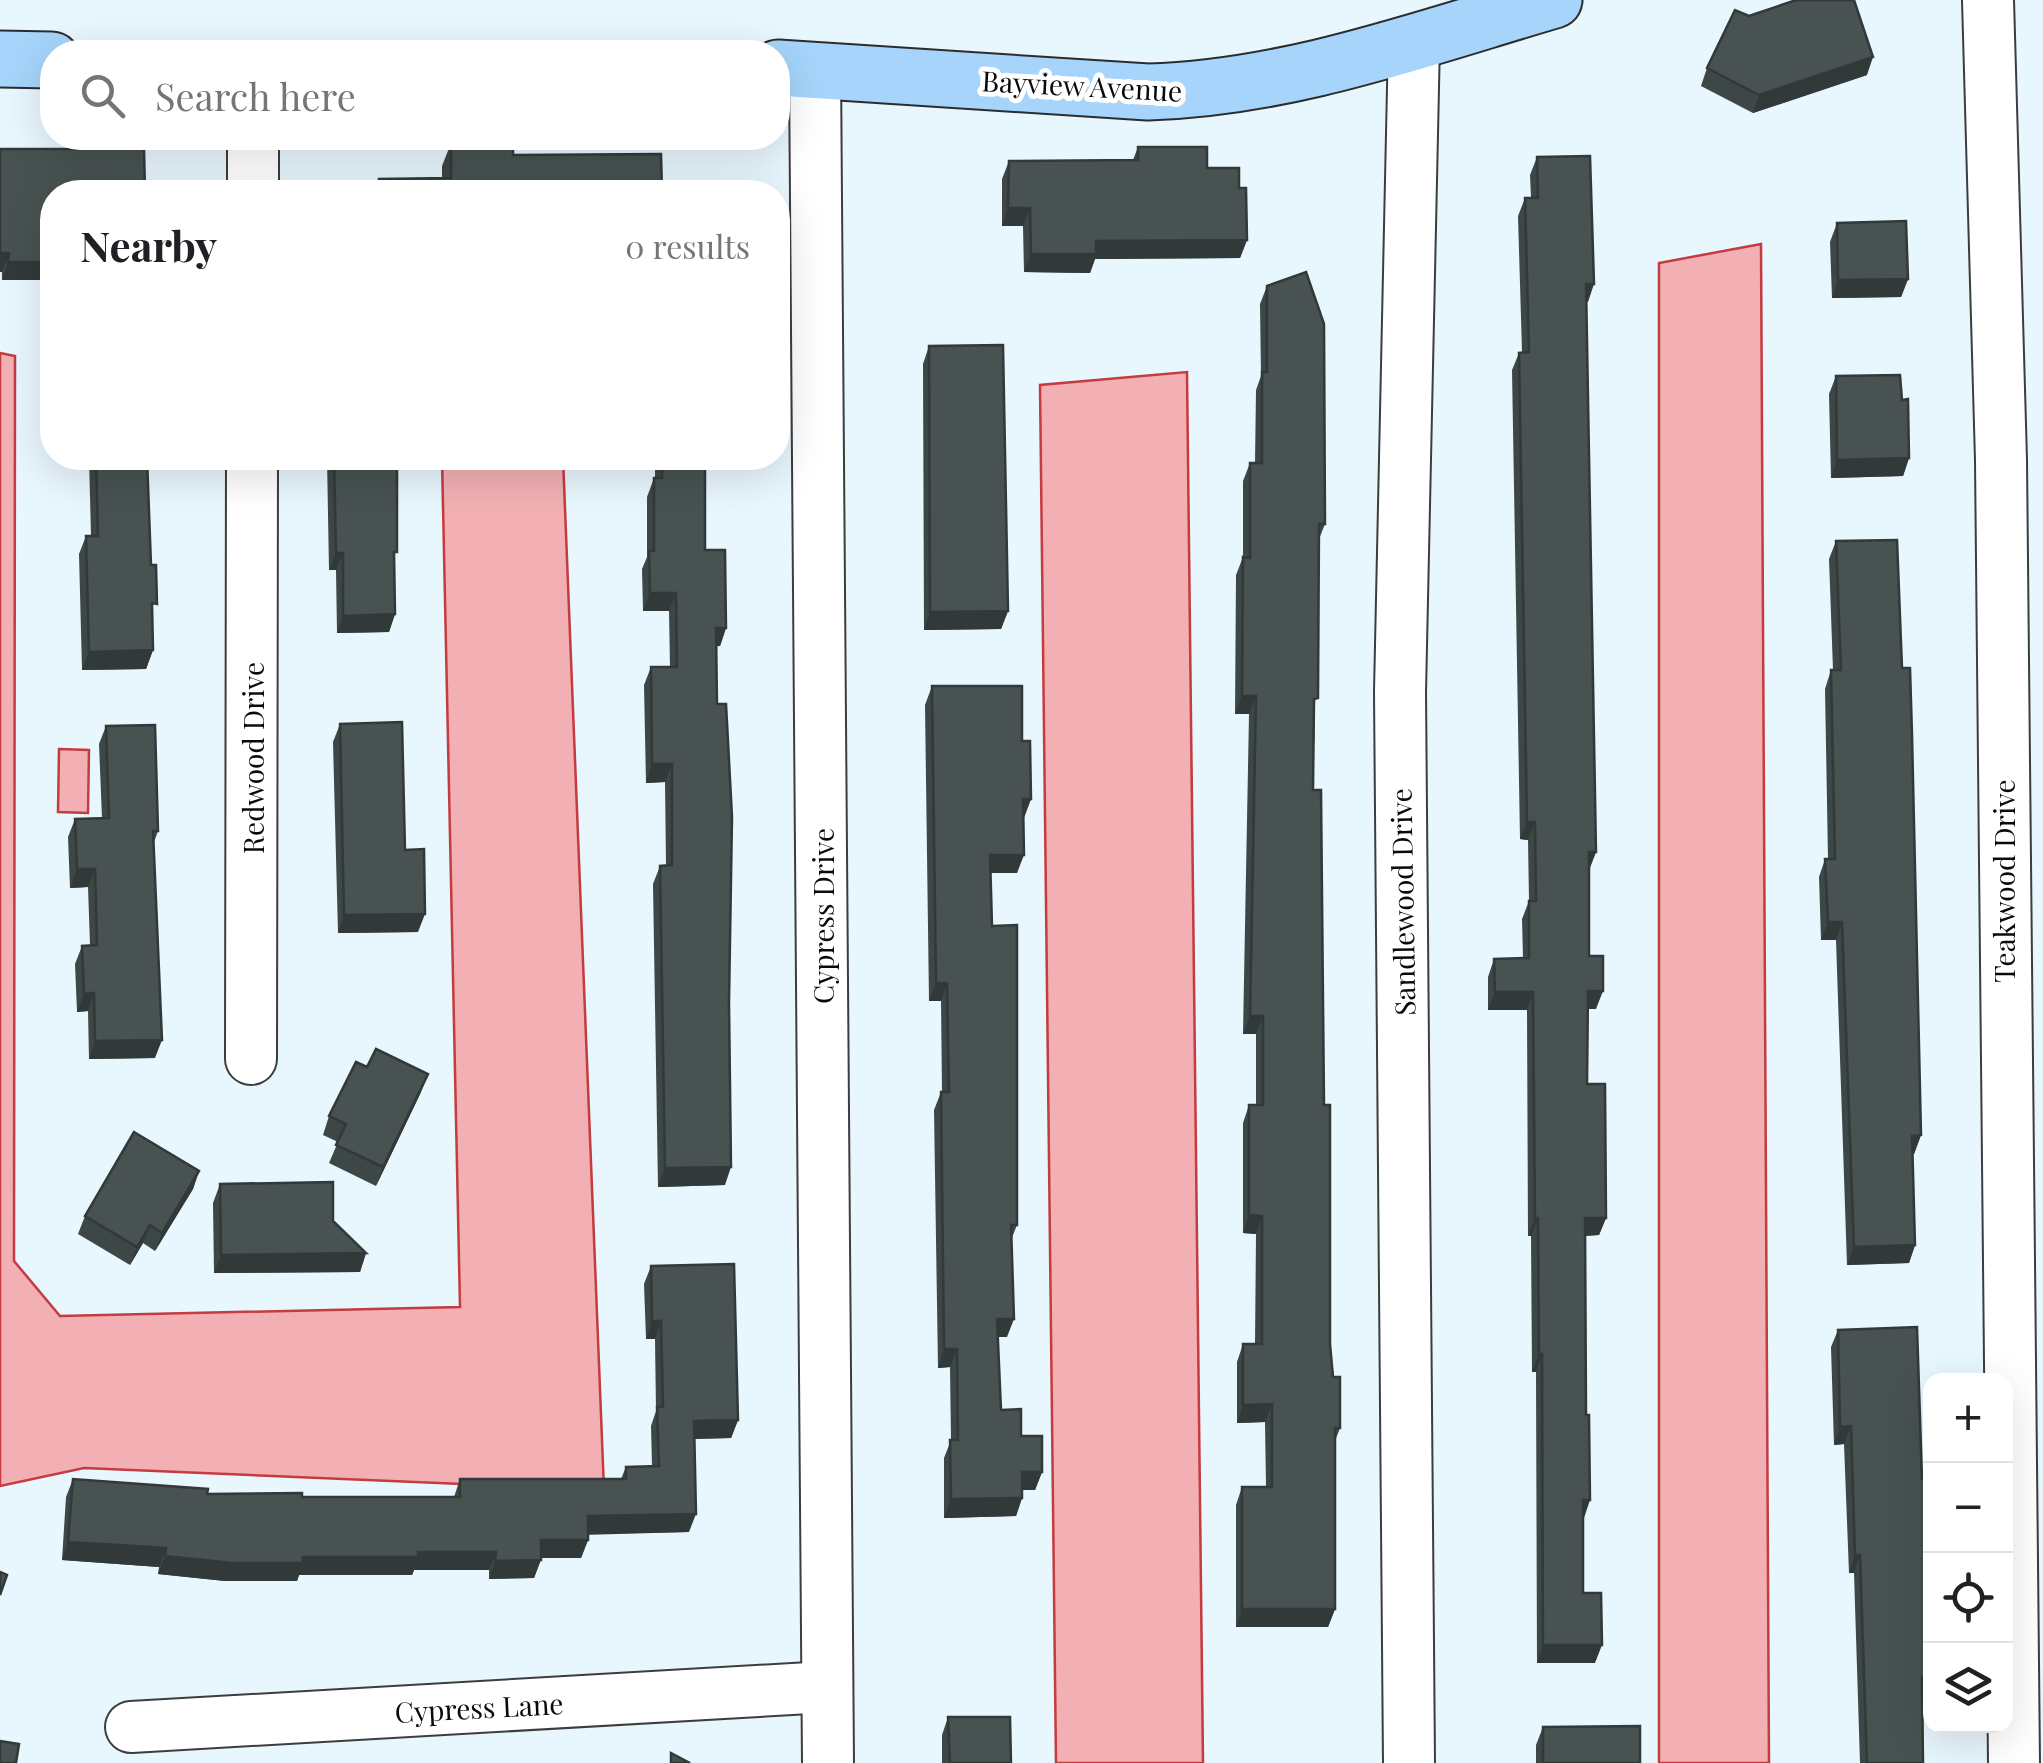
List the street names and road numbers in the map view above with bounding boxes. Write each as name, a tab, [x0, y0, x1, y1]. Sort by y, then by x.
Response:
street label: Bayview Avenue	[981, 61, 1183, 109]
street label: Redwood Drive	[234, 662, 271, 854]
street label: Teakwood Drive	[1985, 779, 2022, 983]
street label: Sandlewood Drive	[1382, 788, 1422, 1016]
street label: Cypress Drive	[804, 828, 841, 1004]
street label: Cypress Lane	[394, 1684, 564, 1730]

